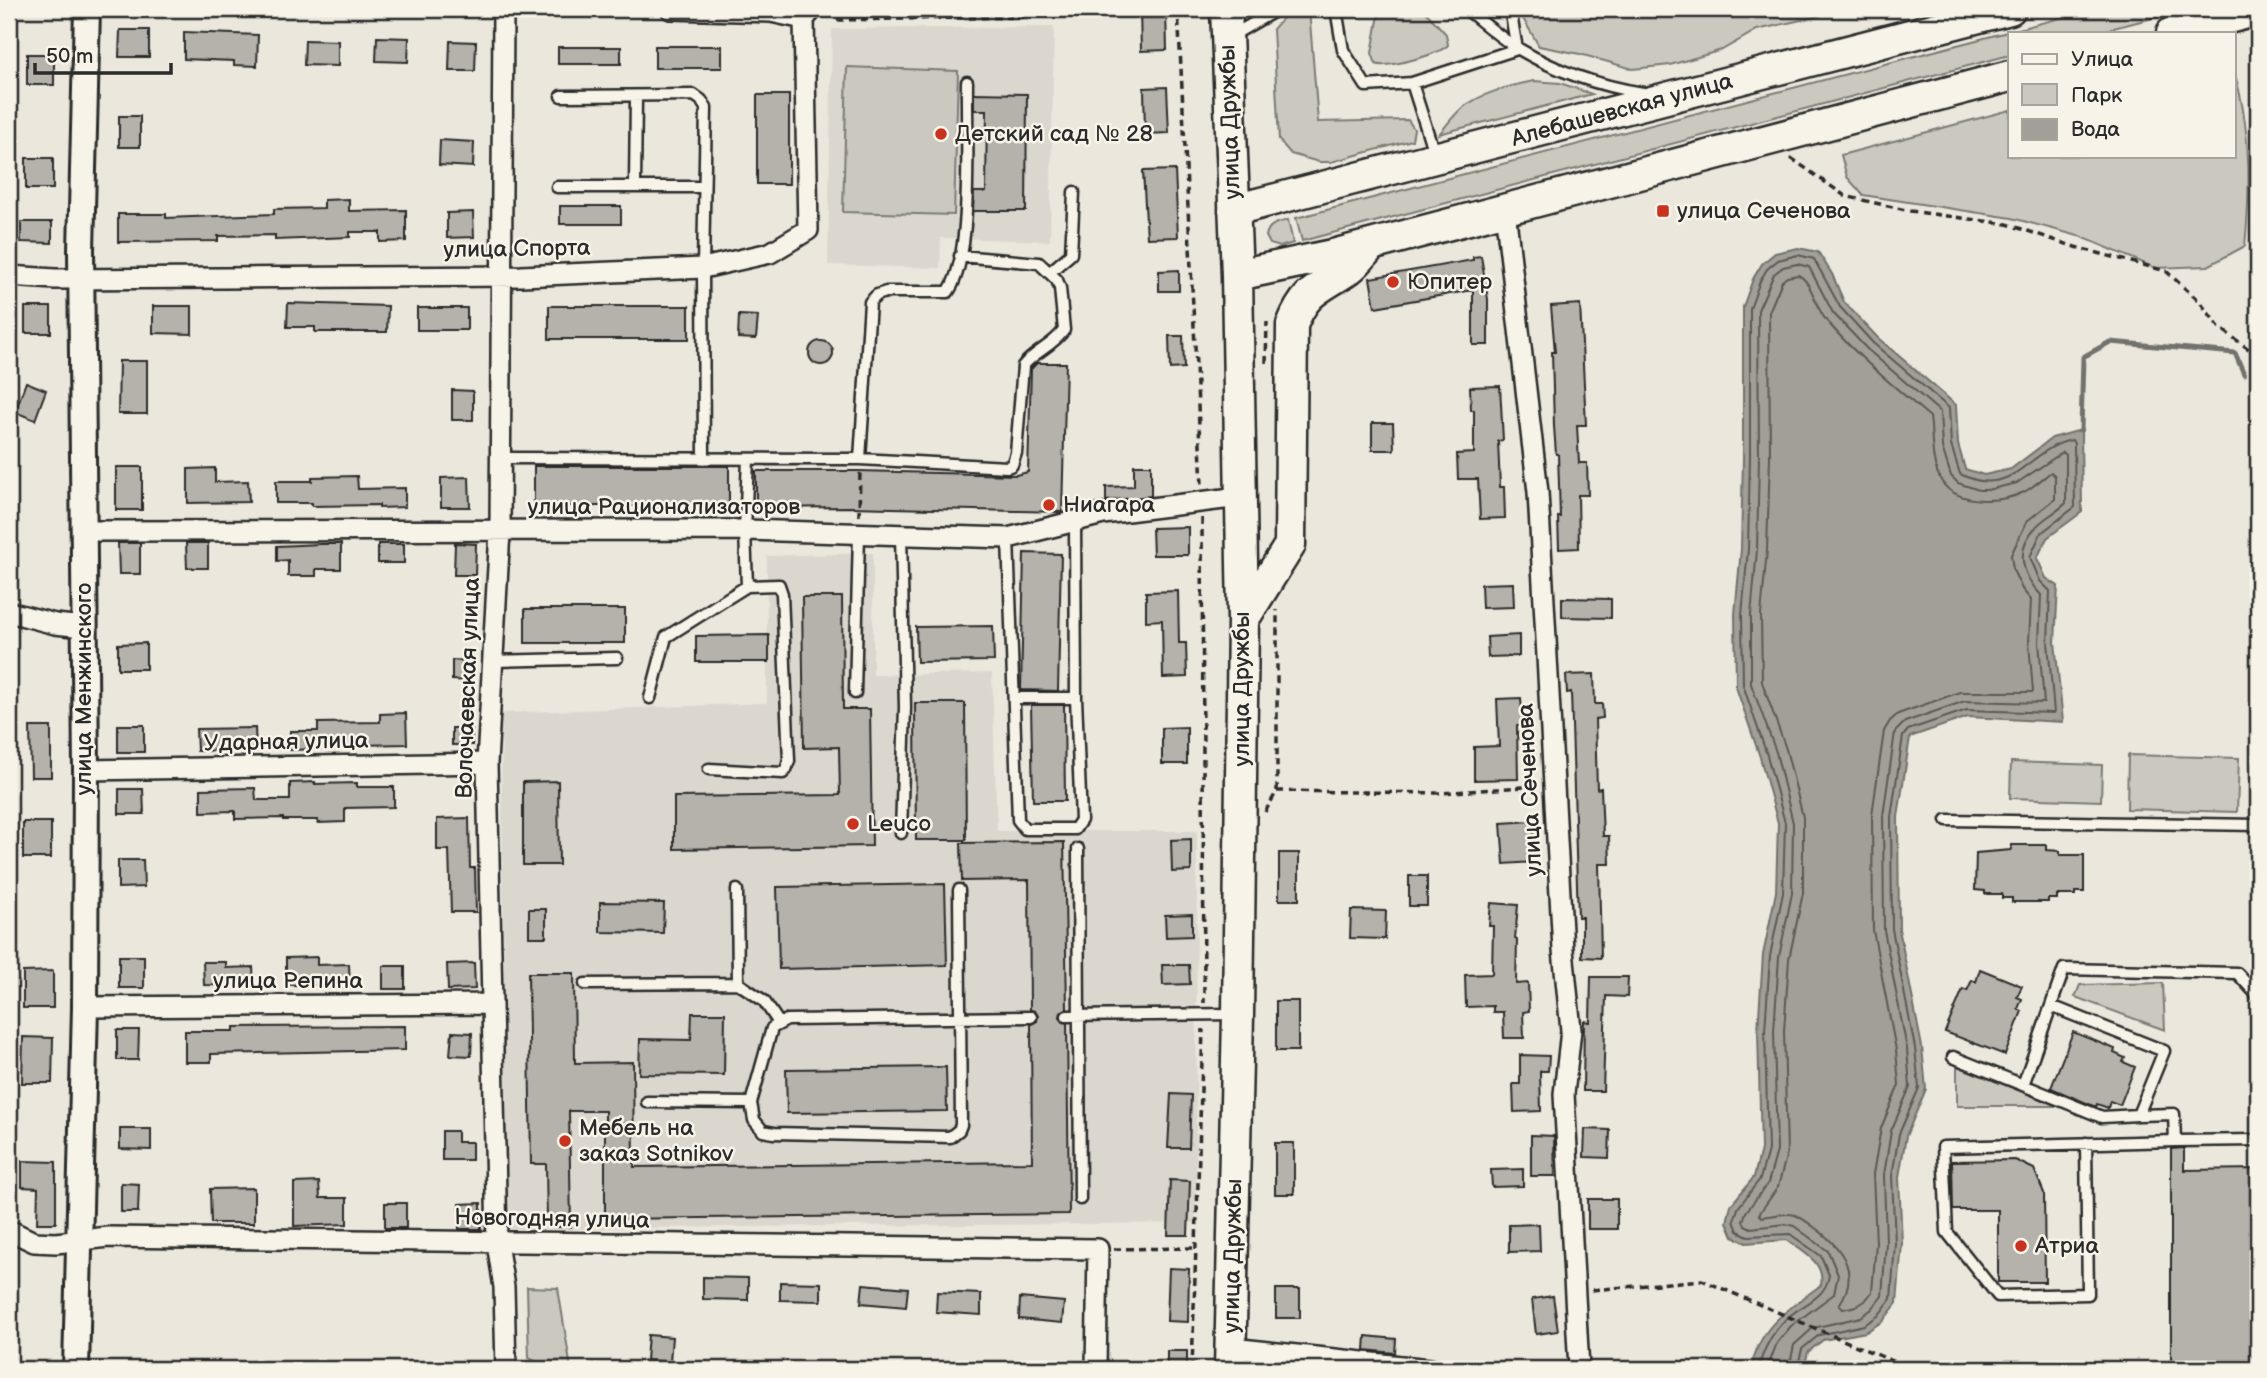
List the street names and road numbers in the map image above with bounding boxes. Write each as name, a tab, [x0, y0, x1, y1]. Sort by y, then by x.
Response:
street label: улица Дружбы	[1213, 44, 1247, 200]
street label: Алебашевская улица	[1507, 67, 1736, 153]
street label: улица Спорта	[443, 234, 591, 264]
street label: улица Рационализаторов	[528, 493, 800, 521]
street label: Волочаевская улица	[450, 577, 486, 799]
street label: улица Менжинского	[70, 583, 98, 795]
street label: улица Дружбы	[1228, 612, 1256, 766]
street label: улица Сеченова	[1511, 702, 1549, 877]
street label: Ударная улица	[203, 727, 369, 757]
street label: улица Репина	[213, 967, 363, 995]
street label: улица Дружбы	[1218, 1178, 1248, 1334]
street label: Новогодняя улица	[454, 1203, 650, 1235]

